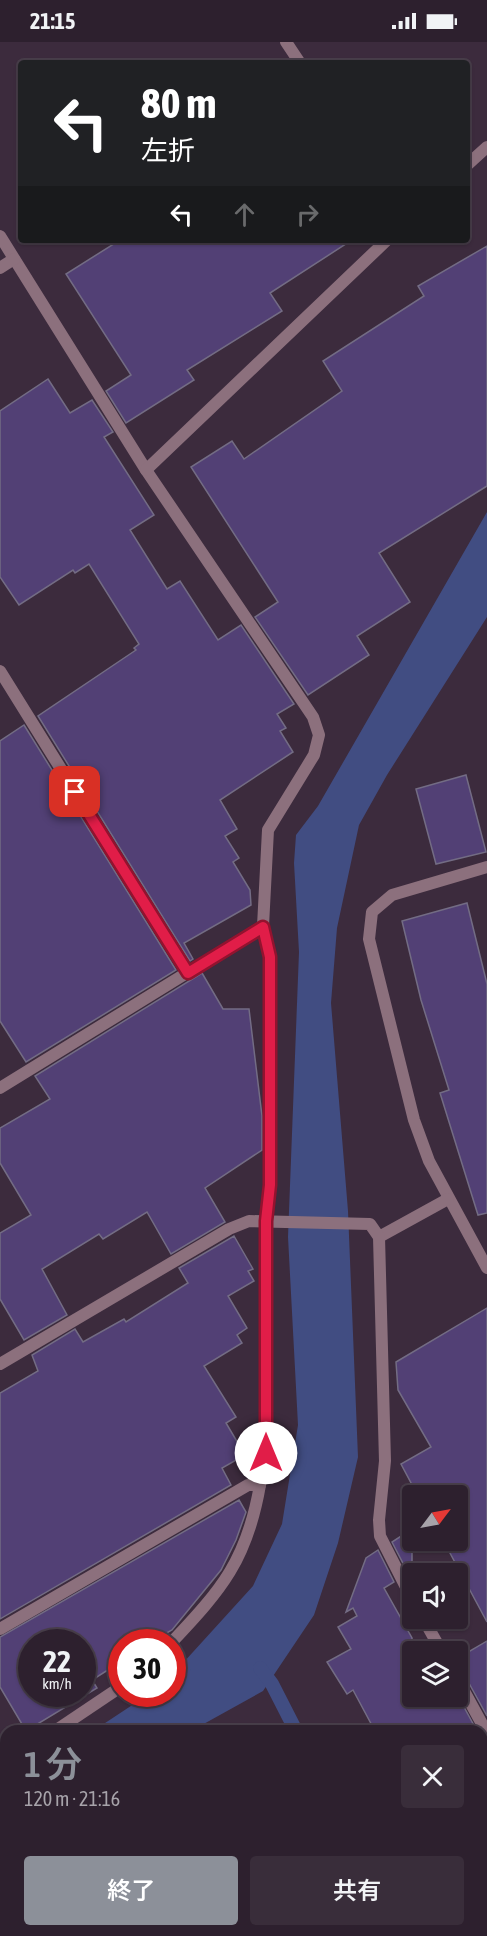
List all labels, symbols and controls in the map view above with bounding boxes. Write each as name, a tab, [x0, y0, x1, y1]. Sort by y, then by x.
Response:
text: 21:15	[30, 8, 75, 34]
text: 80 m	[141, 79, 216, 127]
icon: left	[42, 84, 120, 162]
text: 左折	[141, 135, 195, 166]
icon: left	[165, 198, 198, 231]
icon: ahead	[228, 198, 261, 231]
icon: right	[291, 198, 324, 231]
pin	[49, 766, 100, 817]
icon: arrive	[58, 775, 91, 808]
position arrow	[234, 1421, 298, 1485]
north arrow	[402, 1485, 468, 1551]
map controls	[402, 1485, 468, 1707]
button: sound	[402, 1563, 468, 1629]
speed limit sign: 30	[108, 1629, 186, 1707]
button: layers	[402, 1641, 468, 1707]
text: 22	[43, 1644, 71, 1678]
text: km/h	[42, 1675, 72, 1692]
text: 1 分	[24, 1743, 82, 1785]
button: close	[401, 1745, 464, 1808]
text: 120 m · 21:16	[24, 1787, 120, 1810]
button: 終了	[24, 1856, 238, 1925]
button: 共有	[250, 1856, 464, 1925]

